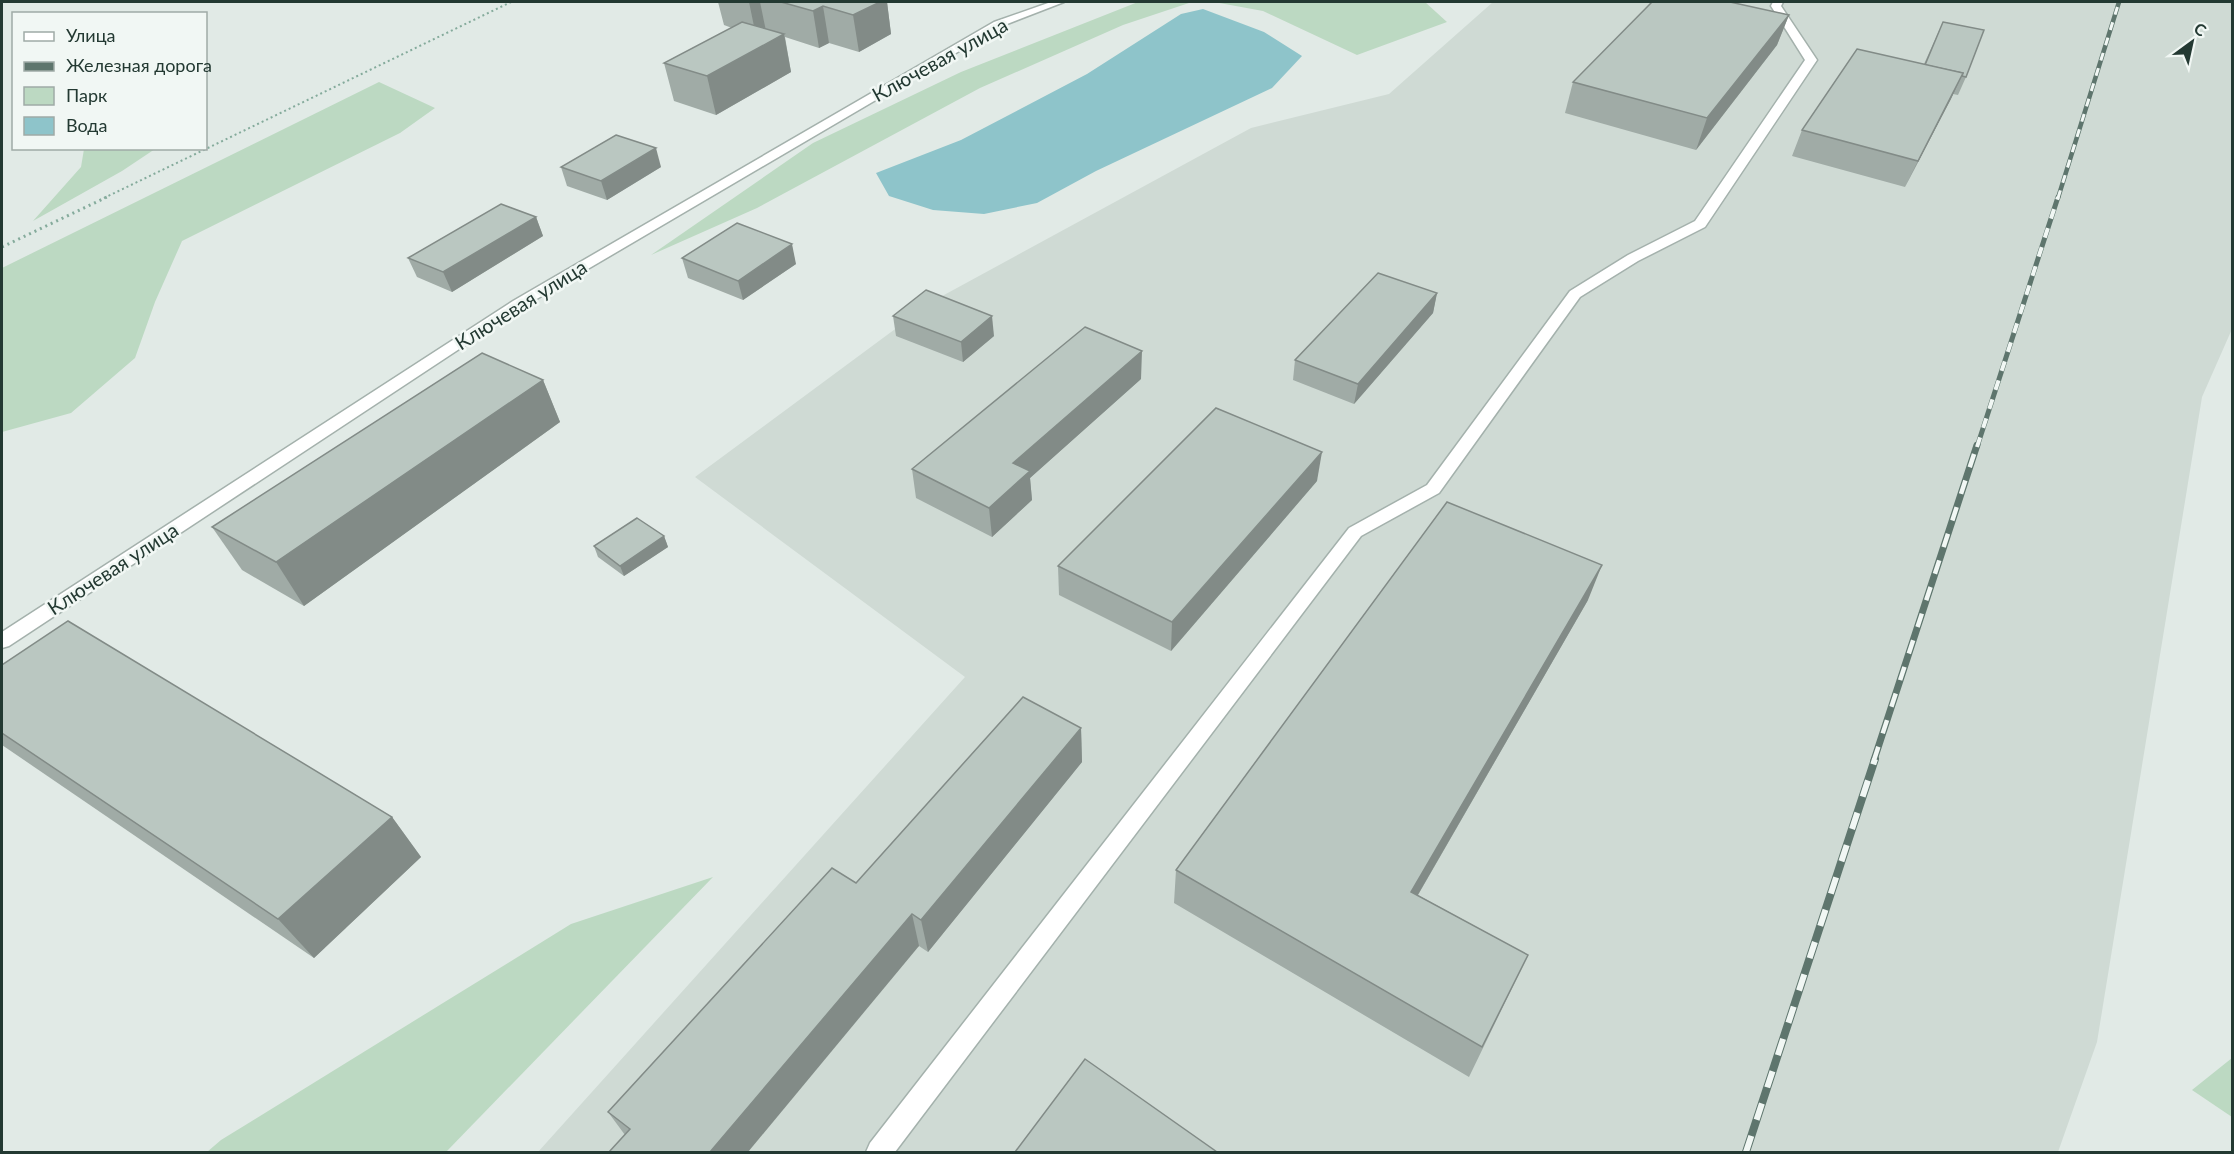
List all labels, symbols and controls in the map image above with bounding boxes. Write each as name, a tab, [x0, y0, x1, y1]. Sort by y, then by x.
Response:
legend	[12, 12, 207, 150]
street label: Ключевая улица	[868, 12, 1011, 106]
north arrow	[2162, 12, 2222, 72]
text: С	[2191, 18, 2210, 40]
text: Улица	[66, 24, 116, 46]
text: Железная дорога	[66, 54, 212, 76]
text: Парк	[66, 84, 108, 106]
text: Вода	[66, 114, 107, 136]
street label: Ключевая улица	[450, 254, 591, 354]
street label: Ключевая улица	[43, 517, 182, 619]

